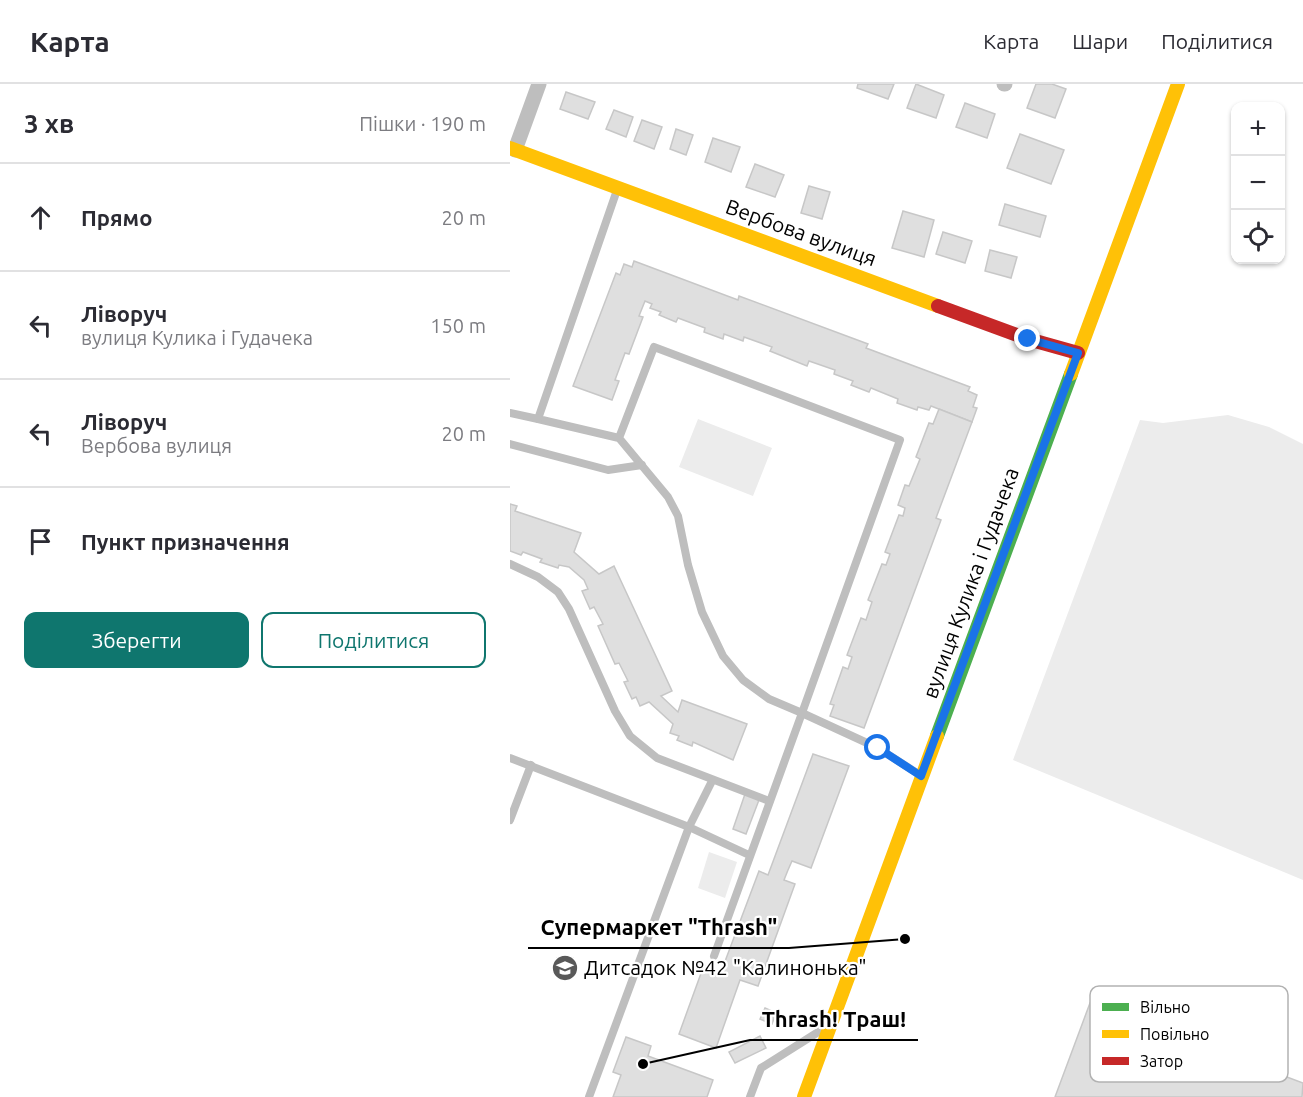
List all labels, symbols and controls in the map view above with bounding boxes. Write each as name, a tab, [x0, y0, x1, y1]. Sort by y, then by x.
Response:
text: Карта	[30, 26, 110, 57]
text: Карта	[983, 29, 1039, 53]
text: Шари	[1072, 29, 1128, 53]
text: Поділитися	[1161, 29, 1273, 53]
map controls	[1231, 102, 1285, 264]
button: +	[1231, 102, 1285, 156]
text: 3 хв	[24, 109, 74, 138]
text: Пішки · 190 m	[359, 112, 486, 135]
button: −	[1231, 156, 1285, 210]
street label: Вербова вулиця	[723, 194, 880, 270]
icon: ahead	[24, 201, 57, 234]
text: Прямо	[81, 205, 152, 230]
text: 20 m	[442, 206, 486, 229]
button: locate	[1231, 210, 1285, 264]
text: Ліворуч	[81, 301, 167, 326]
icon: left	[24, 309, 57, 342]
text: 150 m	[430, 314, 486, 337]
route end	[1014, 325, 1040, 351]
text: вулиця Кулика і Гудачека	[81, 326, 313, 349]
text: Ліворуч	[81, 409, 167, 434]
icon: left	[24, 417, 57, 450]
text: 20 m	[442, 422, 486, 445]
text: Вербова вулиця	[81, 434, 232, 457]
street label: вулиця Кулика і Гудачека	[917, 464, 1023, 701]
icon: arrive	[24, 525, 57, 558]
text: Пункт призначення	[81, 529, 290, 554]
button: Зберегти	[24, 612, 249, 668]
button: Поділитися	[261, 612, 486, 668]
route start	[864, 734, 890, 760]
callout: Супермаркет "Thrash"	[528, 908, 789, 948]
text: Супермаркет "Thrash"	[541, 914, 777, 939]
school or university icon: Дитсадок №42 "Калинонька"	[550, 953, 580, 983]
place label: Дитсадок №42 "Калинонька"	[584, 955, 867, 979]
legend	[1090, 986, 1288, 1082]
text: Вільно	[1140, 998, 1190, 1016]
callout: Thrash! Траш!	[750, 1000, 918, 1040]
text: Thrash! Траш!	[762, 1006, 906, 1031]
text: Повільно	[1140, 1025, 1209, 1043]
text: Затор	[1140, 1052, 1183, 1070]

